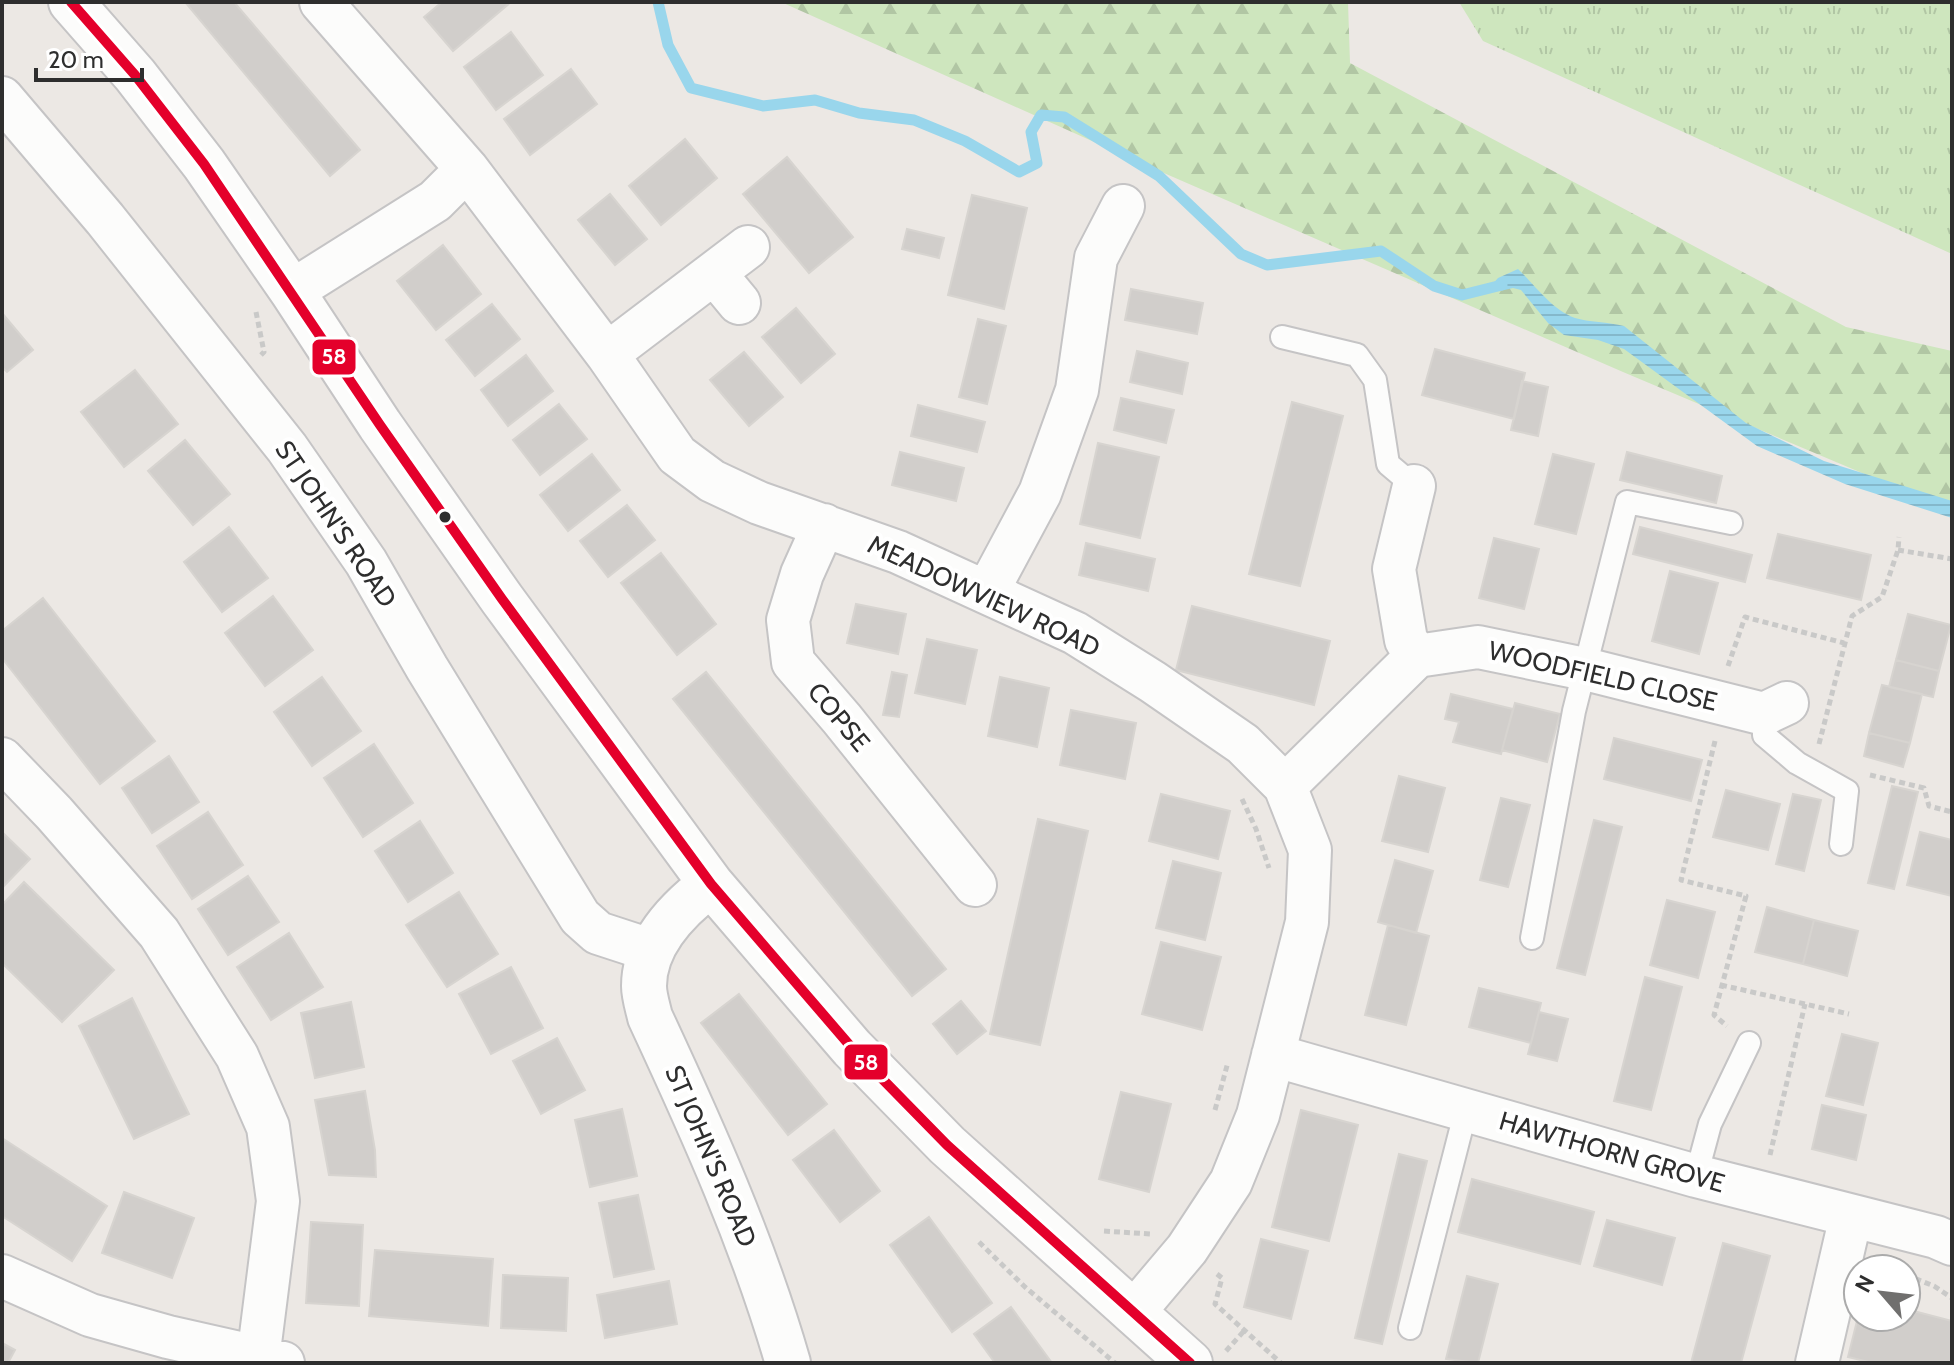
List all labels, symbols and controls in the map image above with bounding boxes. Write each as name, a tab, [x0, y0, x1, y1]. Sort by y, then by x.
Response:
scale bar	[36, 32, 142, 82]
text: 20 m	[48, 45, 104, 74]
line badge: 58	[311, 338, 357, 376]
text: 58	[321, 343, 347, 370]
street label: ST JOHN'S ROAD	[268, 435, 404, 613]
unlabelled marker	[437, 509, 453, 525]
street label: MEADOWVIEW ROAD	[863, 528, 1105, 664]
street label: WOODFIELD CLOSE	[1485, 634, 1721, 718]
street label: COPSE	[801, 676, 877, 758]
line badge: 58	[843, 1043, 889, 1081]
text: 58	[853, 1049, 879, 1076]
street label: ST JOHN'S ROAD	[658, 1060, 764, 1252]
street label: HAWTHORN GROVE	[1496, 1104, 1728, 1200]
north arrow	[1842, 1253, 1922, 1333]
text: N	[1849, 1271, 1880, 1297]

